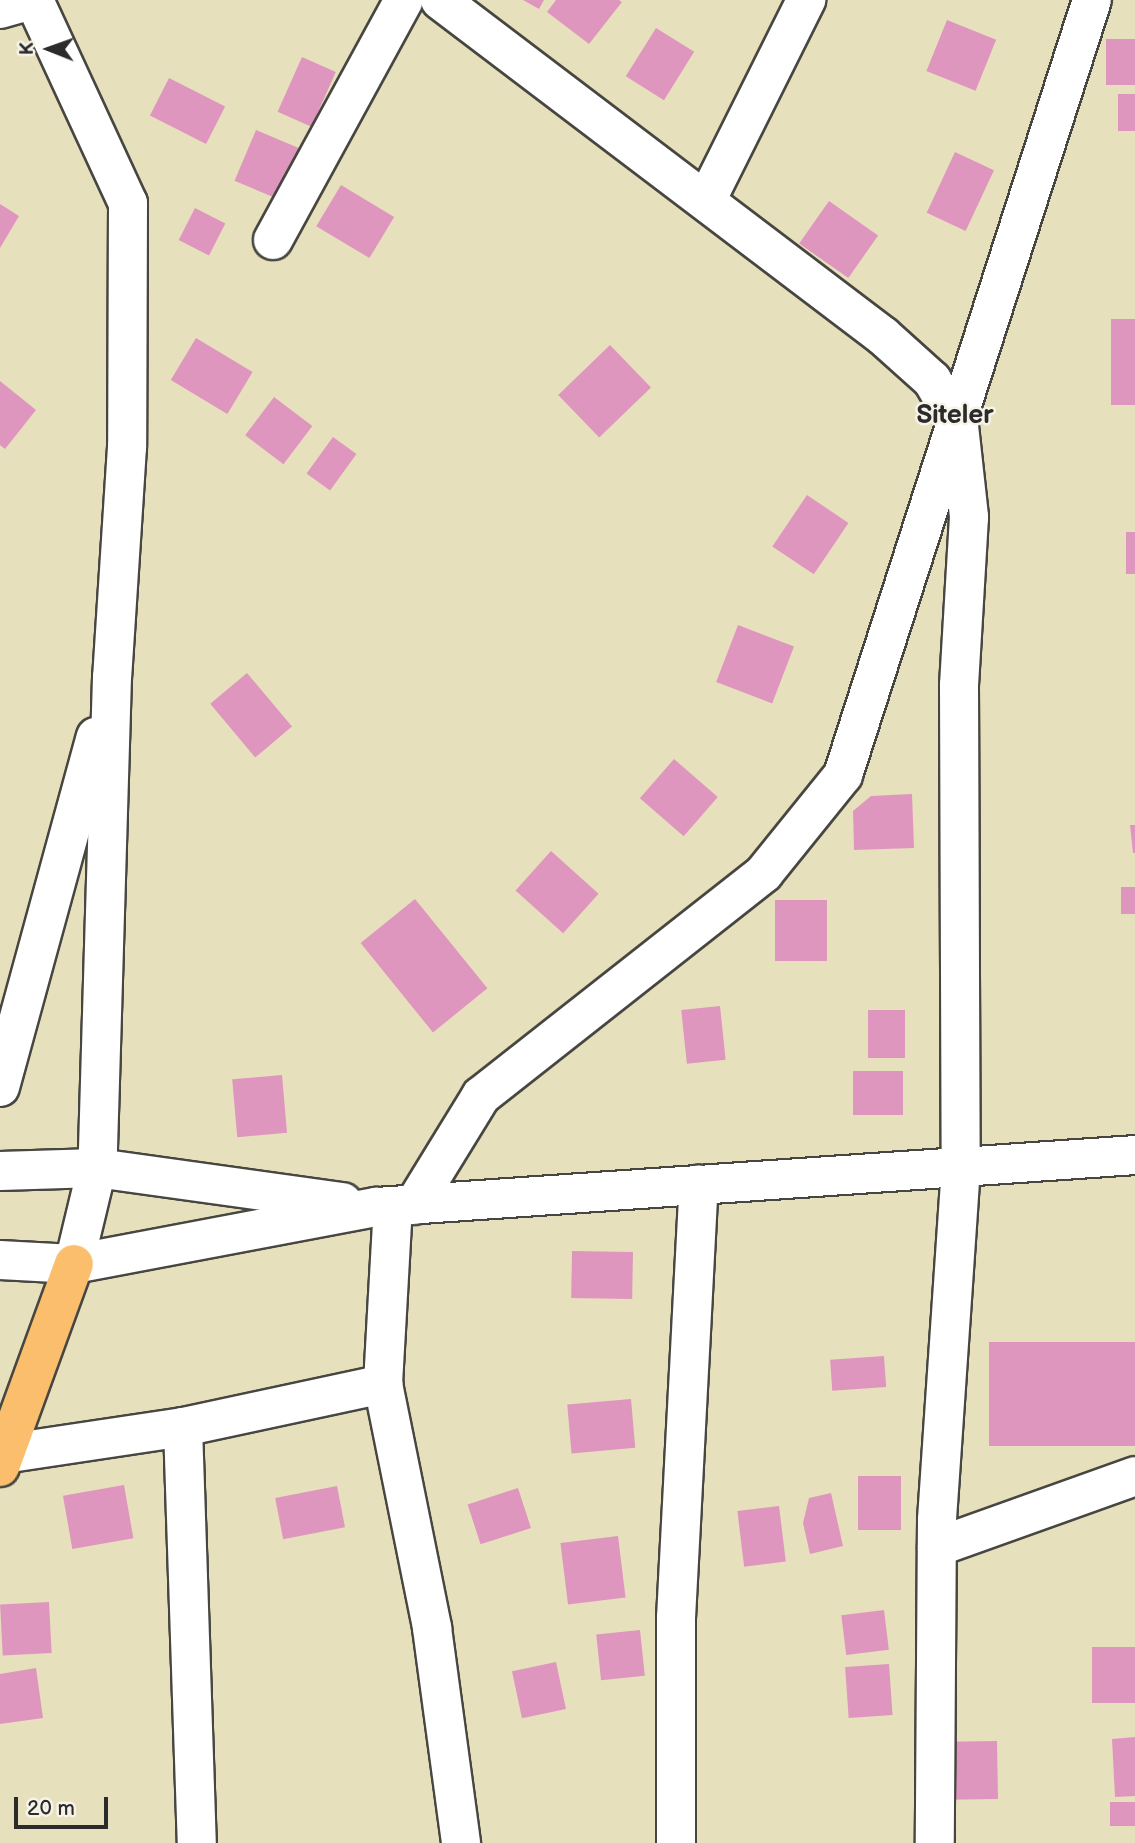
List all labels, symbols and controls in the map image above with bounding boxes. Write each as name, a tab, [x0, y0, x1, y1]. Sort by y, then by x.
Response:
north arrow	[14, 14, 84, 84]
text: K	[16, 42, 39, 55]
district label: Siteler	[916, 400, 994, 432]
scale bar	[18, 1784, 112, 1828]
text: 20 m	[27, 1796, 75, 1821]

